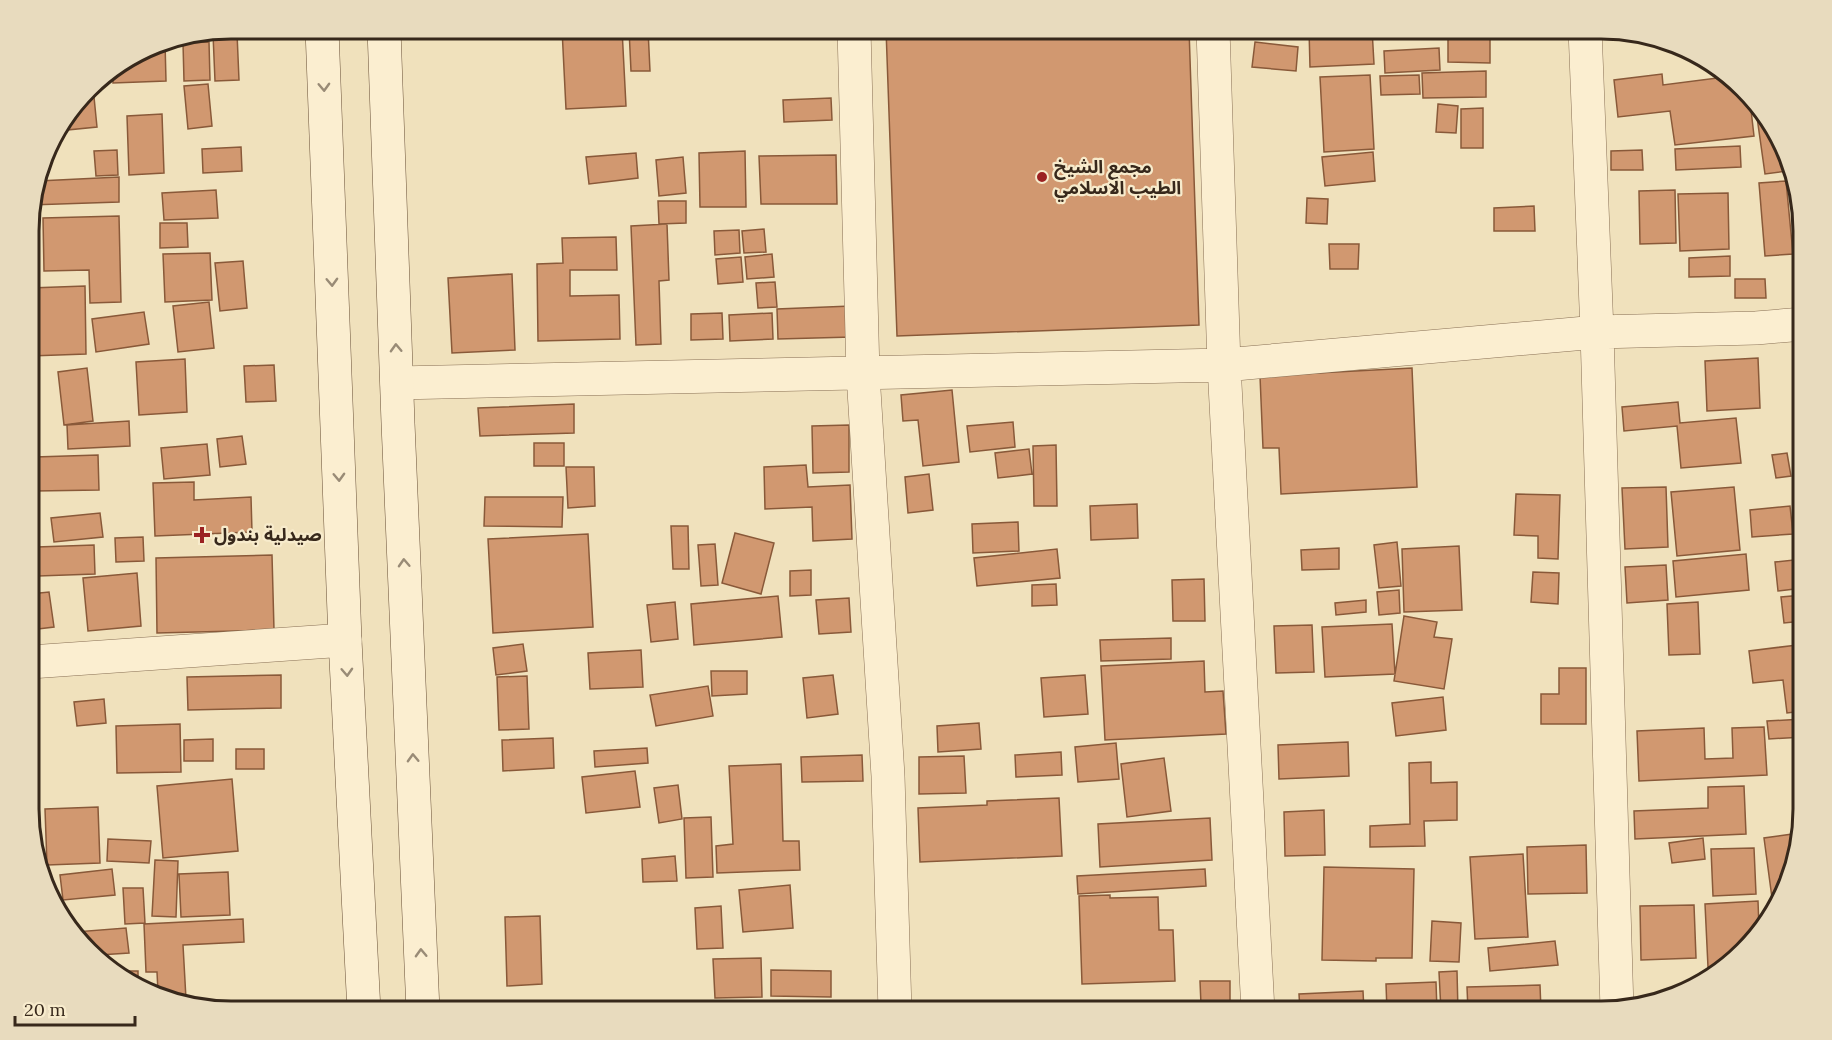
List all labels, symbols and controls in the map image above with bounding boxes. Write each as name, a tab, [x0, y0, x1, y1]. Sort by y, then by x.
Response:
one-way arrow	[318, 82, 331, 91]
place label: مجمع الشيخ الطيب الاسلامي	[1054, 155, 1181, 202]
marker: مجمع الشيخ الطيب الاسلامي	[1035, 170, 1049, 184]
one-way arrow	[325, 277, 338, 286]
one-way arrow	[389, 343, 402, 352]
one-way arrow	[333, 472, 346, 481]
place label: صيدلية بندول	[214, 523, 322, 546]
marker: صيدلية بندول	[195, 528, 209, 542]
one-way arrow	[398, 559, 411, 568]
one-way arrow	[341, 667, 354, 676]
one-way arrow	[406, 754, 419, 763]
one-way arrow	[414, 948, 427, 957]
scale bar	[15, 989, 135, 1027]
text: 20 m	[24, 998, 66, 1021]

